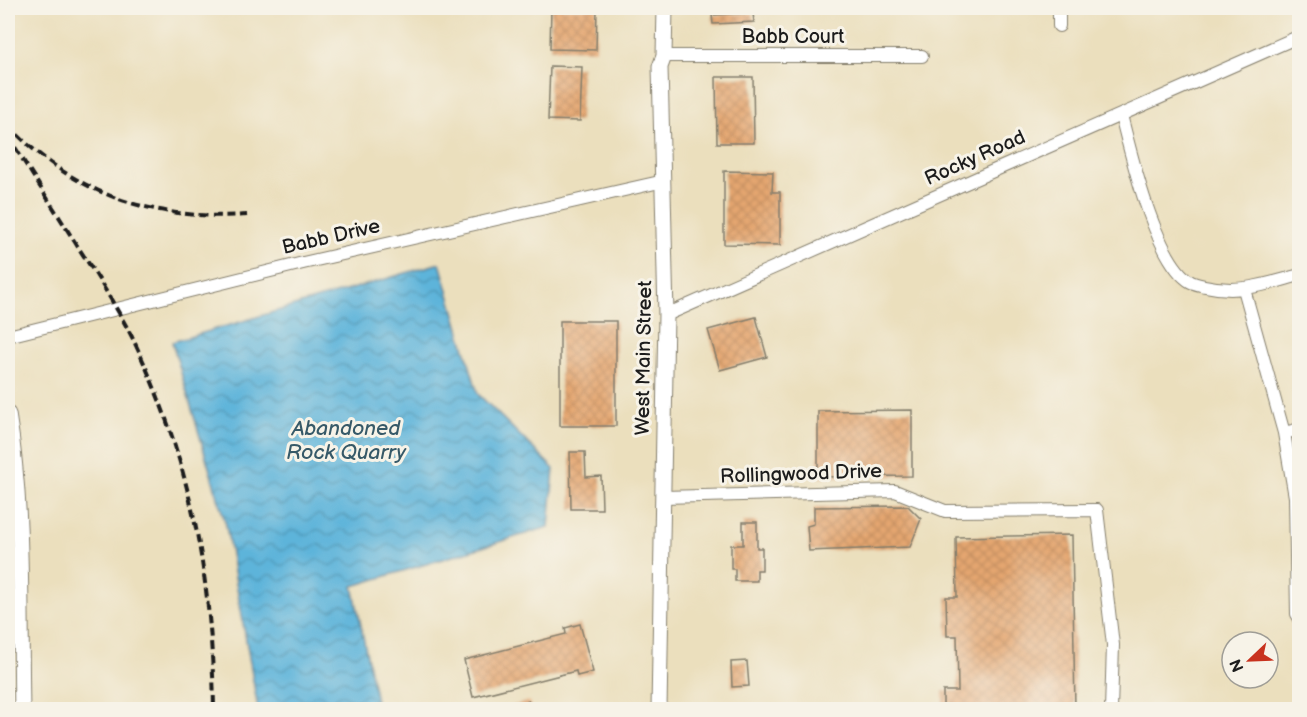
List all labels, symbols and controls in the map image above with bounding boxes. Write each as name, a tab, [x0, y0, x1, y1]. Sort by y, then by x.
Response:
street label: Babb Court	[741, 25, 845, 49]
street label: Rocky Road	[921, 125, 1029, 191]
street label: Babb Drive	[280, 214, 383, 260]
street label: West Main Street	[631, 280, 657, 436]
water label: Abandoned Rock Quarry	[286, 416, 406, 465]
street label: Rollingwood Drive	[720, 459, 882, 489]
north arrow	[1220, 630, 1280, 690]
text: N	[1226, 656, 1249, 675]

